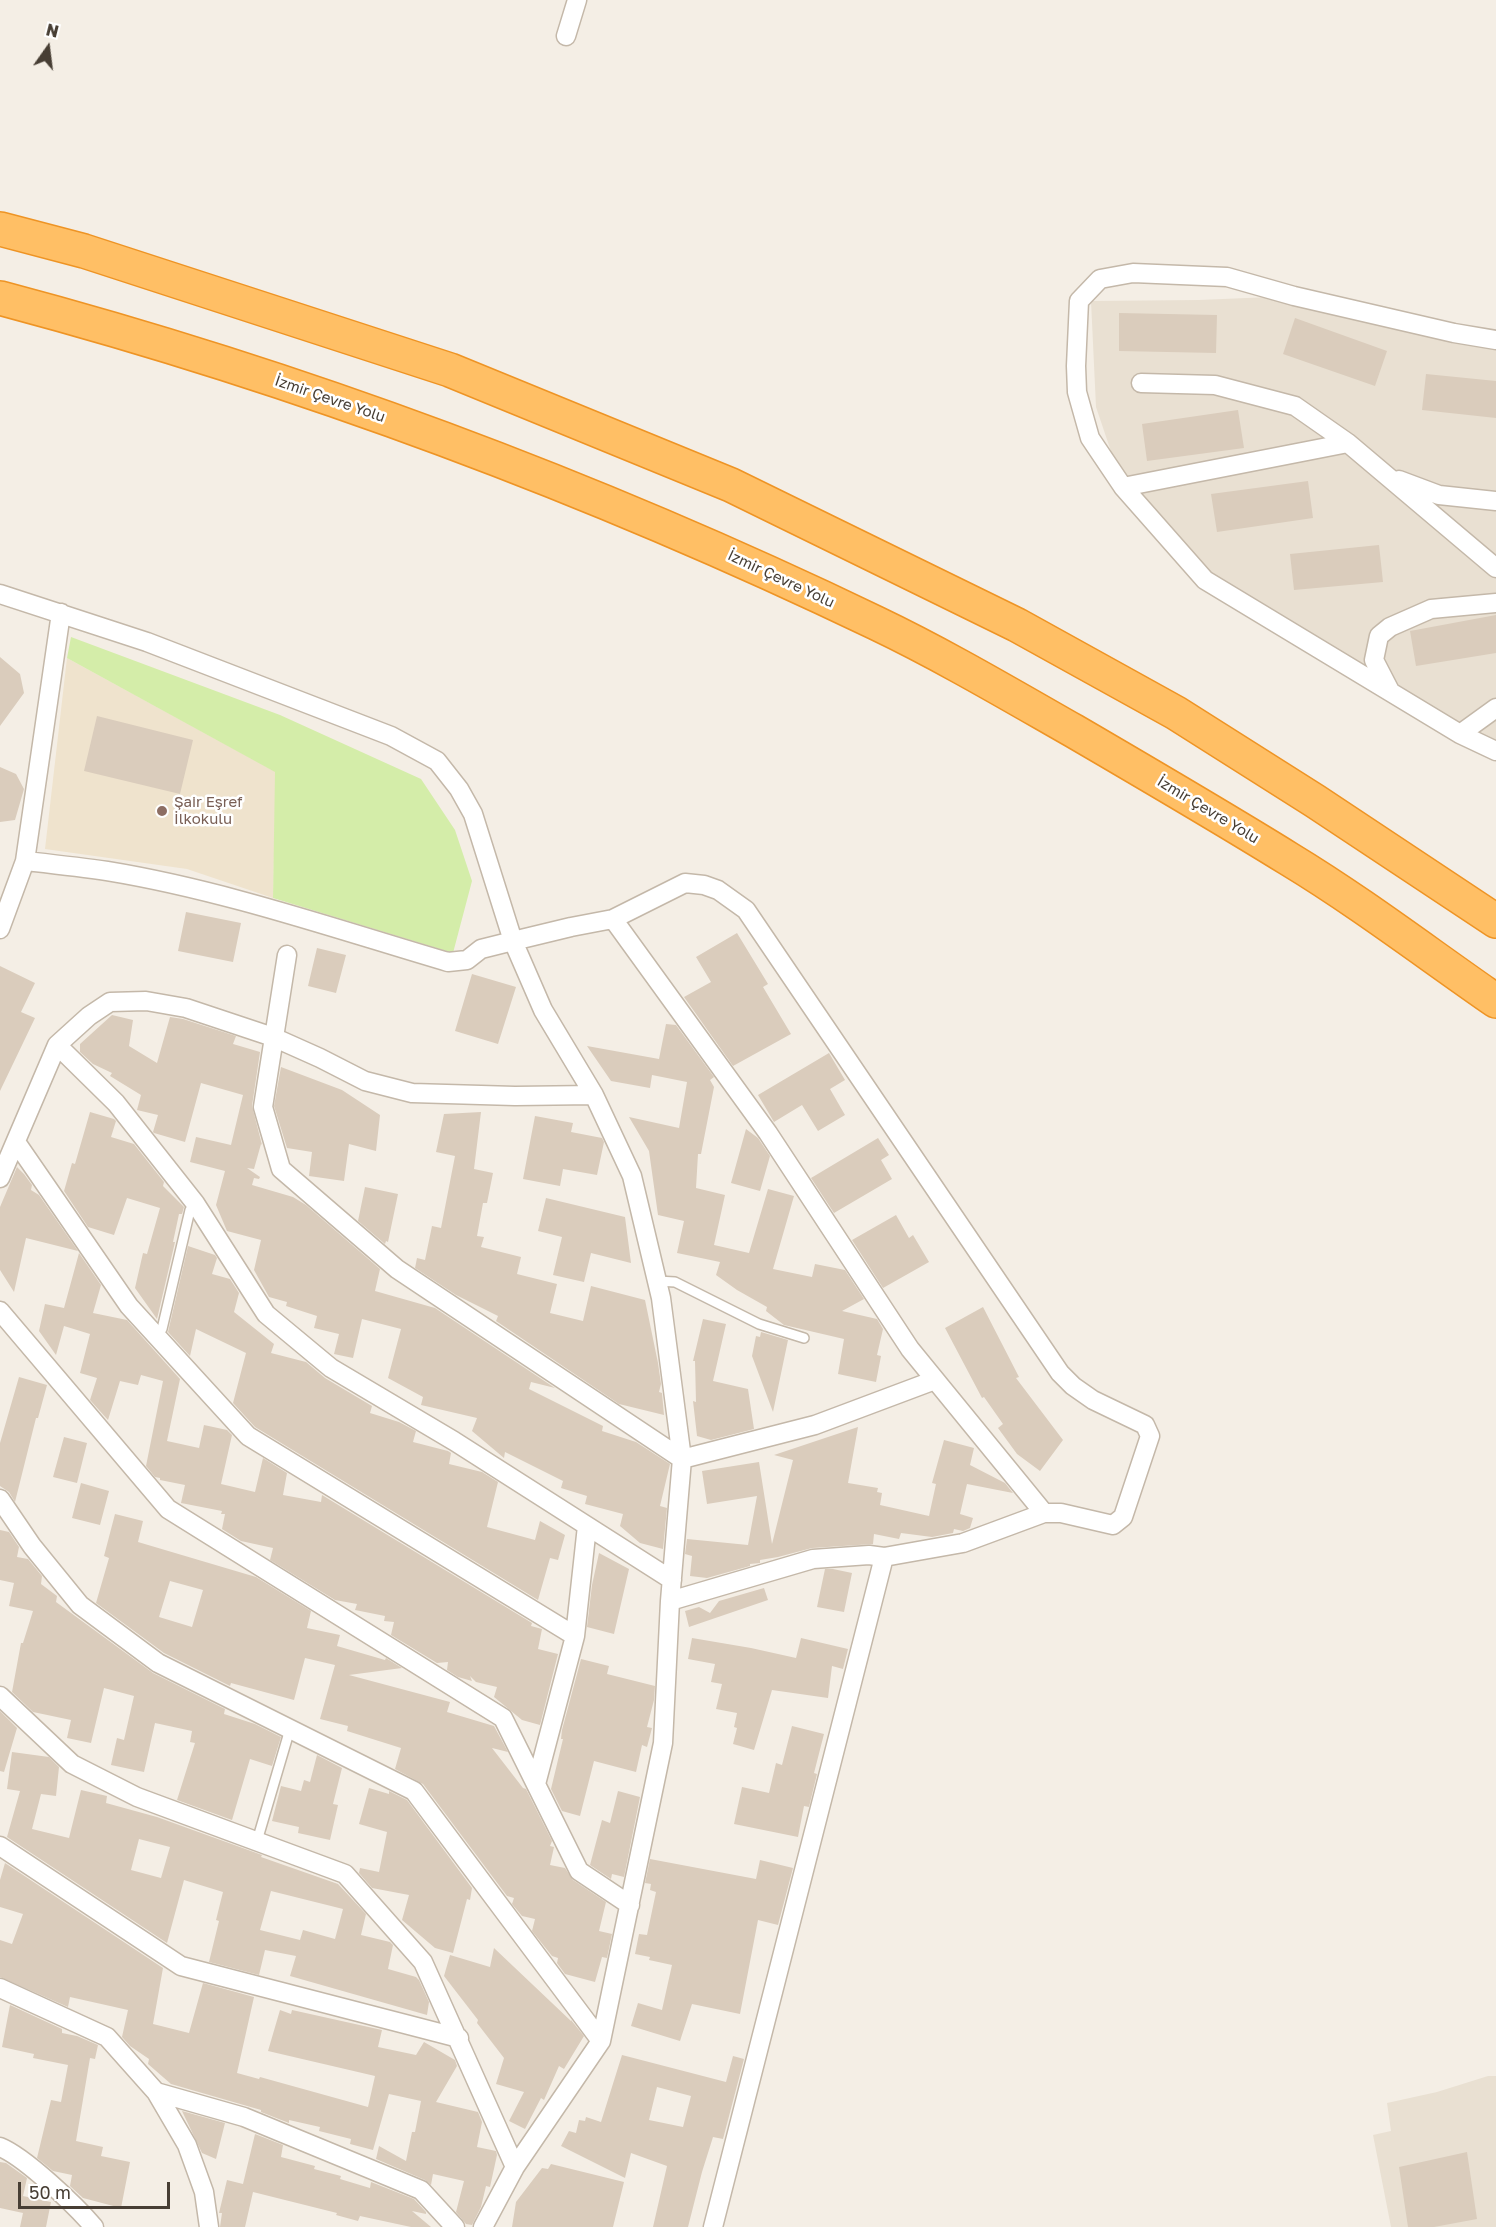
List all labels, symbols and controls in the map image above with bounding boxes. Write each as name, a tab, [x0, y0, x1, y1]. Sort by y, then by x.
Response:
north arrow	[18, 18, 78, 78]
text: N	[44, 19, 61, 42]
street label: İzmir Çevre Yolu	[272, 372, 388, 426]
street label: İzmir Çevre Yolu	[725, 546, 837, 612]
street label: İzmir Çevre Yolu	[1154, 772, 1262, 848]
place label: Şair Eşref İlkokulu	[174, 793, 243, 828]
marker: Şair Eşref İlkokulu	[155, 804, 169, 818]
scale bar	[21, 2170, 172, 2208]
text: 50 m	[29, 2181, 71, 2203]

